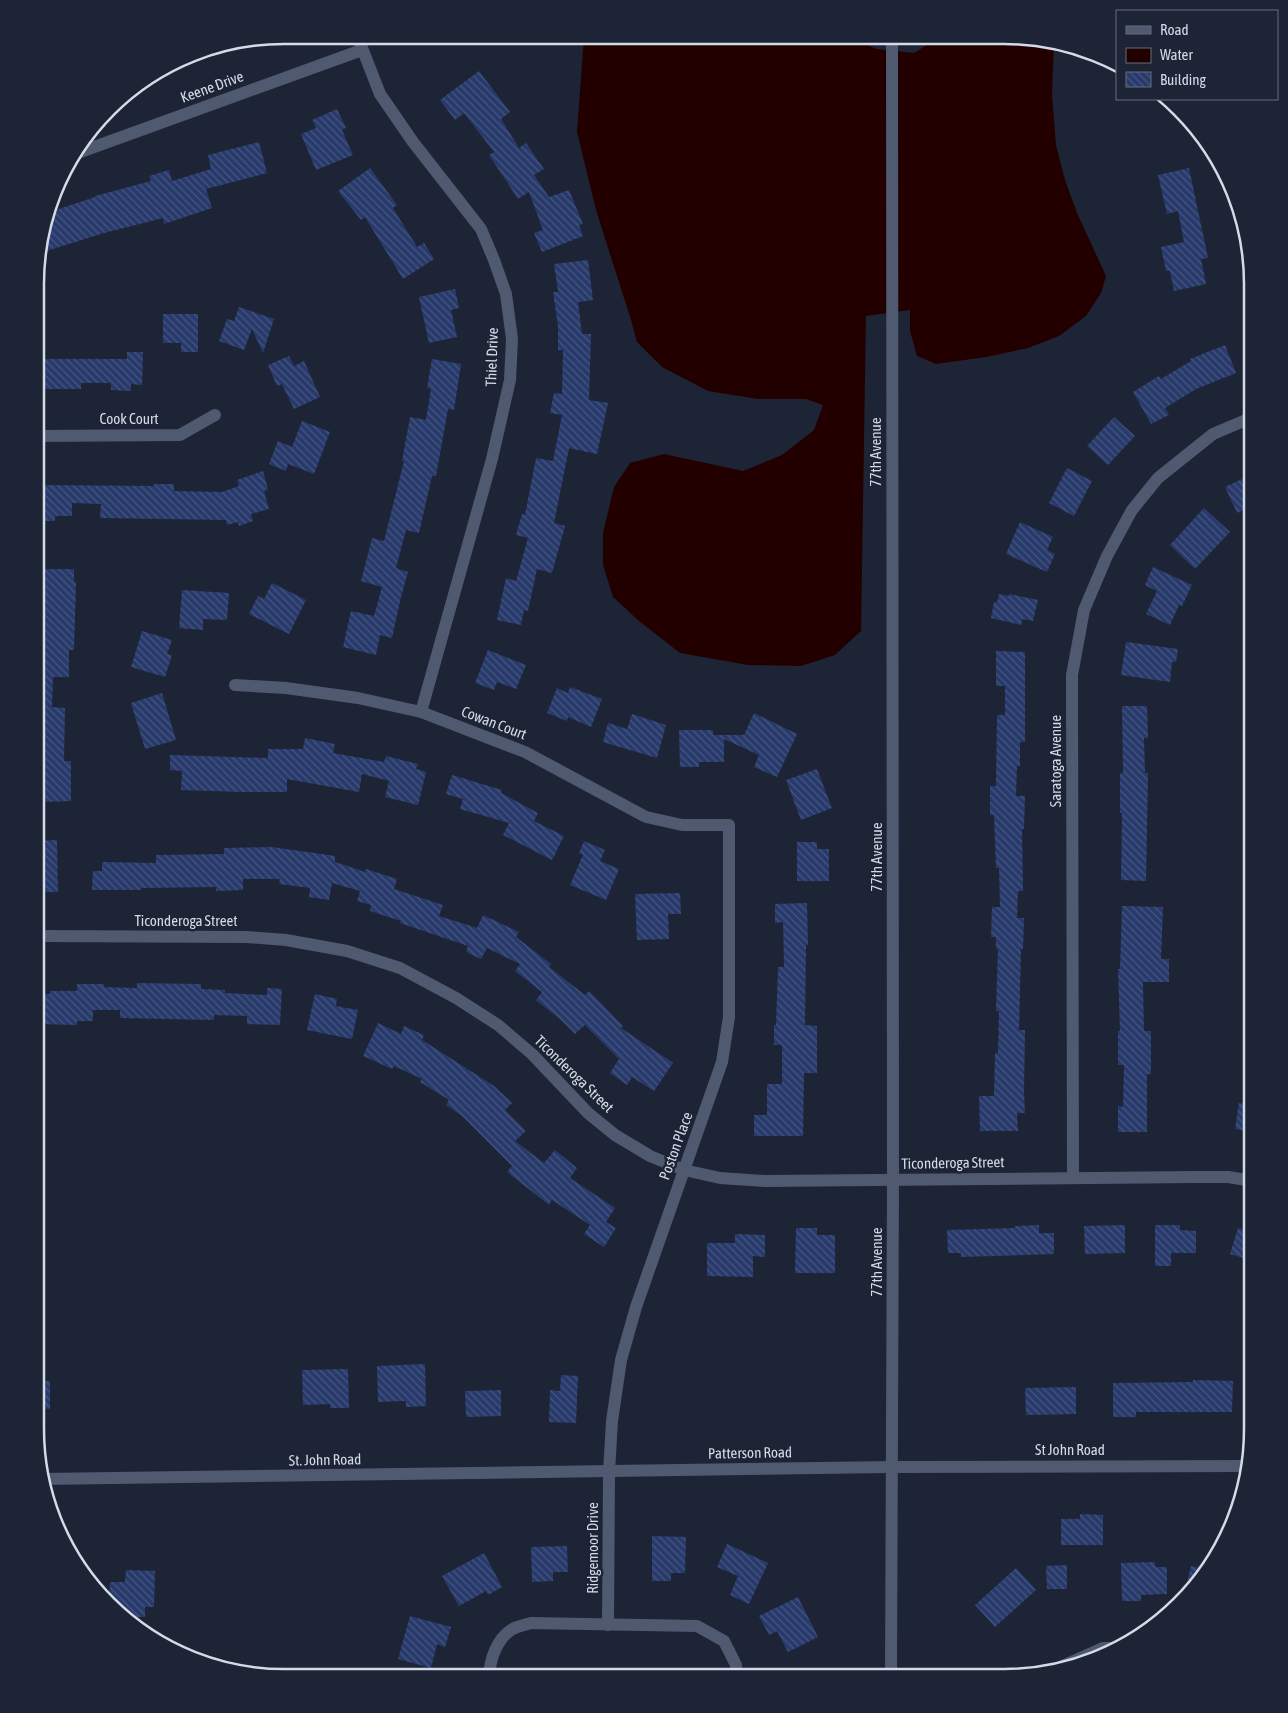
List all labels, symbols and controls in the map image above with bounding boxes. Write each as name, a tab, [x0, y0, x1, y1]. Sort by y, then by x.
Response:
legend	[1116, 10, 1278, 100]
text: Road	[1160, 21, 1189, 38]
text: Water	[1160, 46, 1193, 63]
street label: Keene Drive	[178, 67, 246, 106]
text: Building	[1160, 71, 1206, 88]
street label: Thiel Drive	[482, 327, 501, 387]
street label: Cook Court	[99, 410, 159, 427]
street label: 77th Avenue	[867, 417, 884, 487]
street label: Cowan Court	[459, 702, 529, 743]
street label: Saratoga Avenue	[1047, 715, 1064, 807]
street label: 77th Avenue	[868, 822, 885, 892]
street label: Ticonderoga Street	[134, 912, 238, 929]
street label: Ticonderoga Street	[531, 1032, 617, 1116]
street label: Poston Place	[655, 1110, 696, 1182]
street label: Ticonderoga Street	[901, 1153, 1005, 1172]
street label: 77th Avenue	[868, 1227, 885, 1297]
street label: St John Road	[1035, 1441, 1105, 1458]
street label: Patterson Road	[708, 1443, 792, 1462]
street label: St. John Road	[289, 1450, 361, 1469]
street label: Ridgemoor Drive	[584, 1502, 601, 1594]

